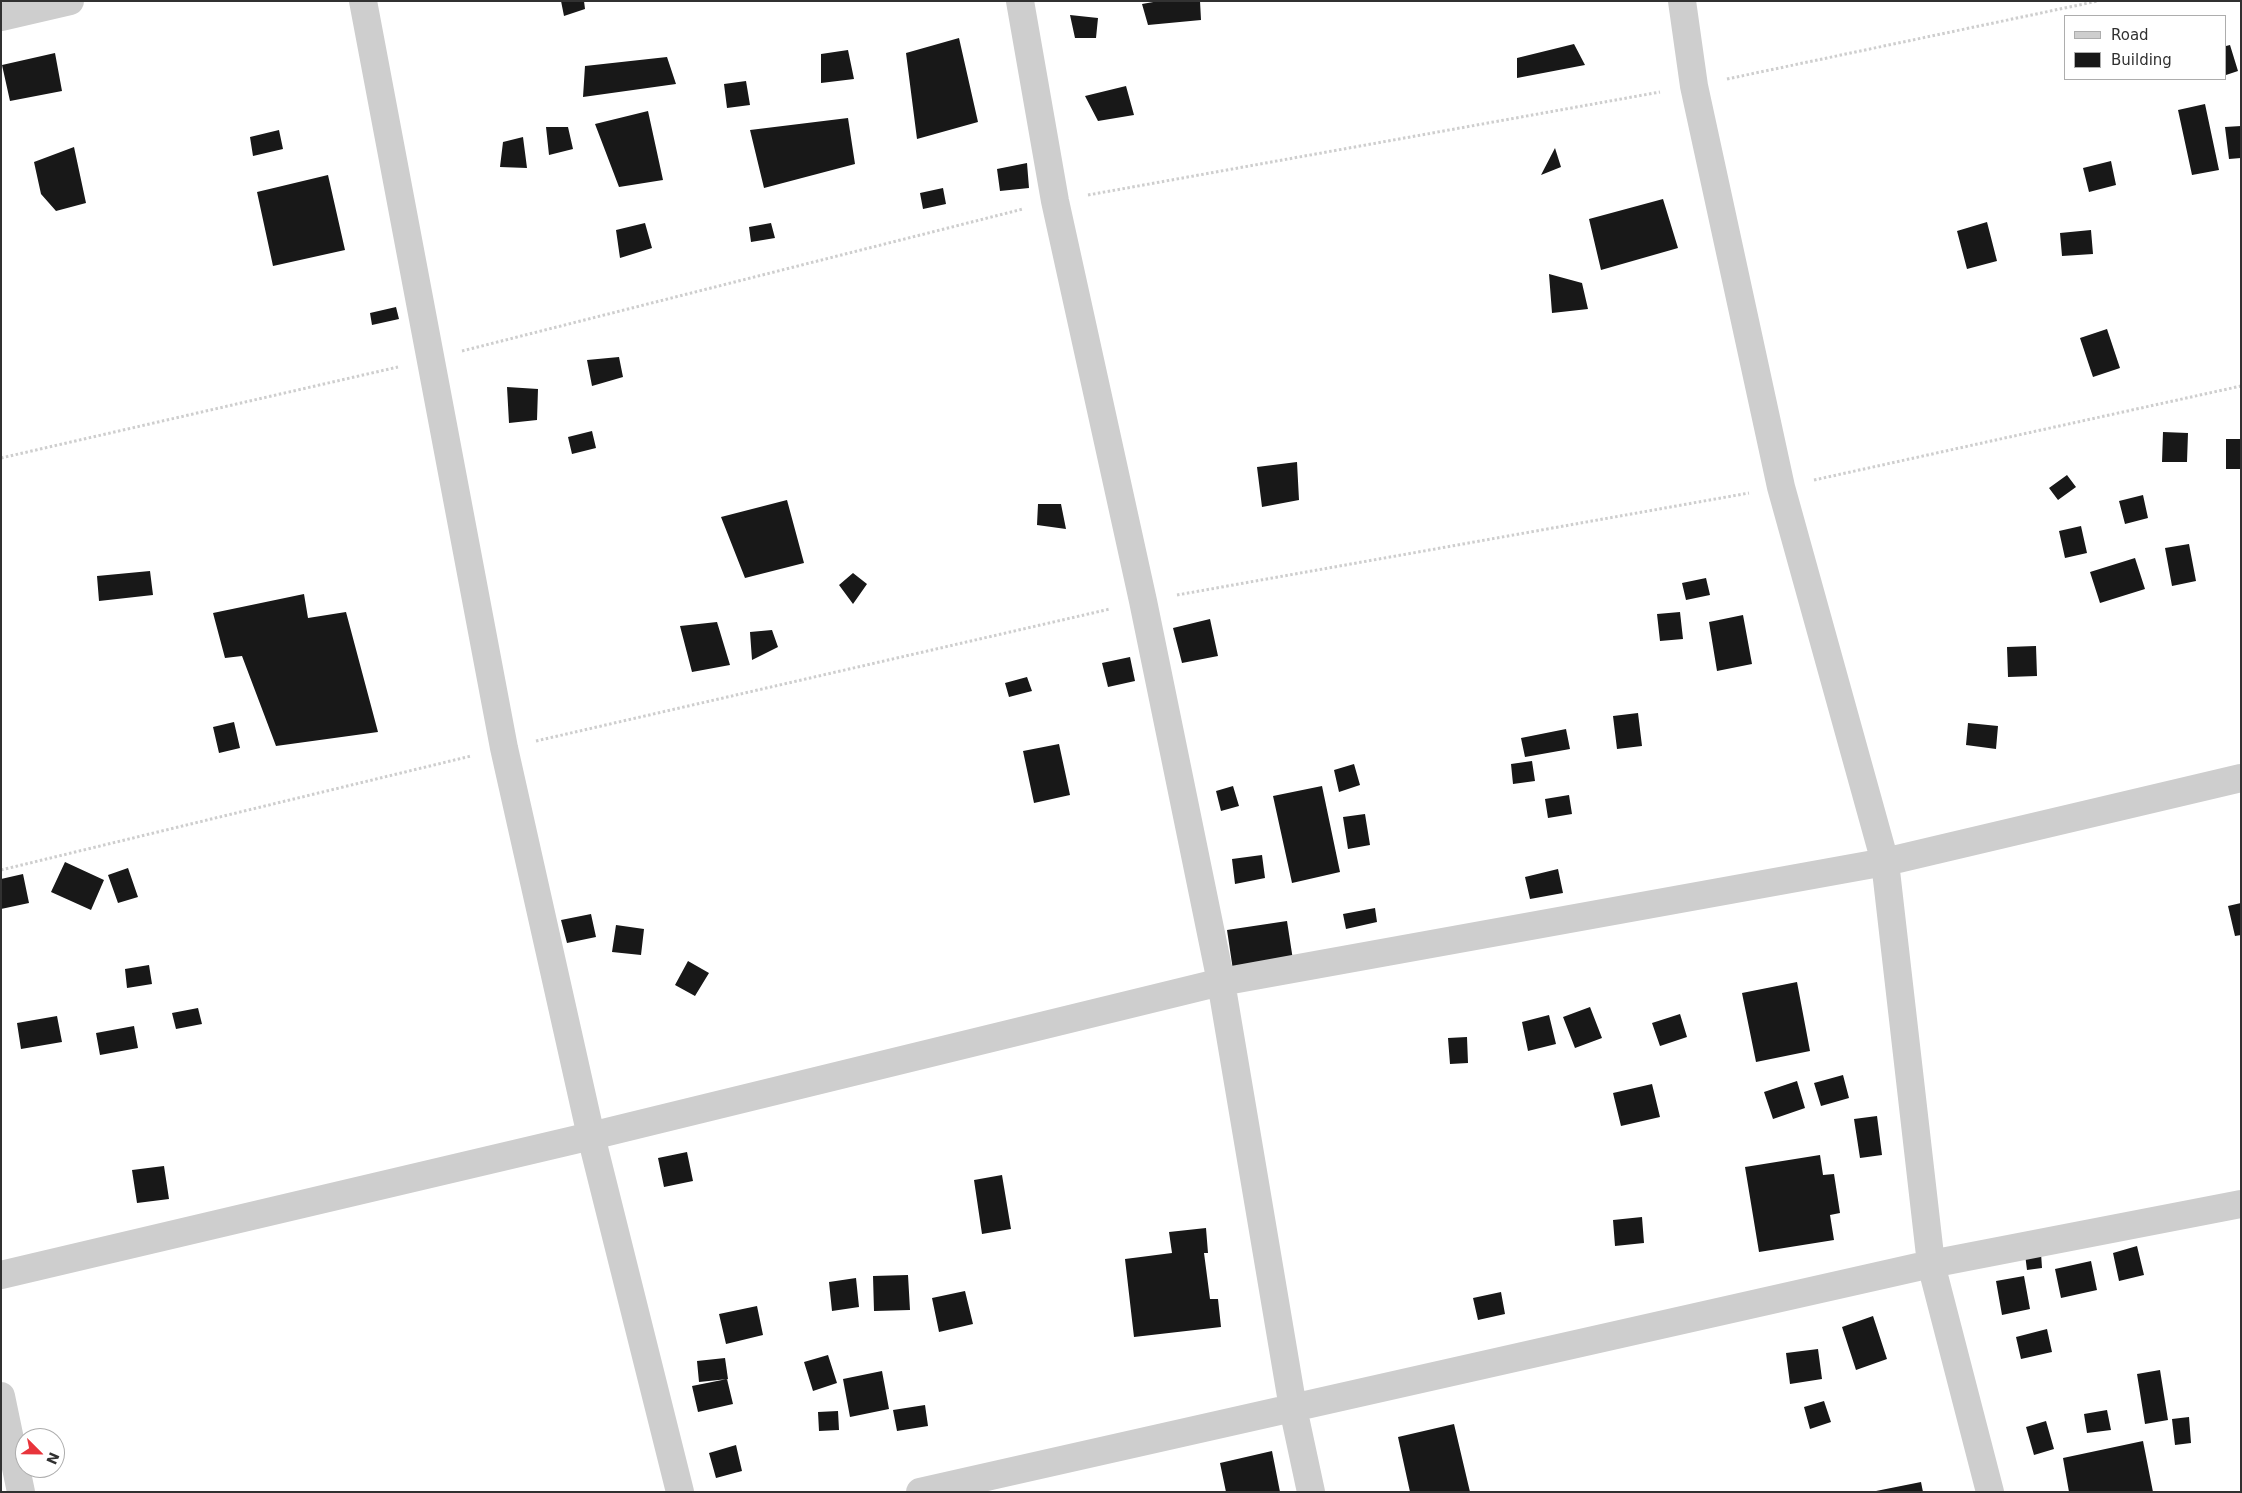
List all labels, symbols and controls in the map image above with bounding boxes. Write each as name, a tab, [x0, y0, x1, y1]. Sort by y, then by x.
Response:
legend	[2064, 15, 2227, 80]
text: Road	[2111, 26, 2149, 44]
text: Building	[2111, 51, 2172, 69]
north arrow	[15, 1428, 65, 1478]
text: N	[43, 1450, 63, 1467]

